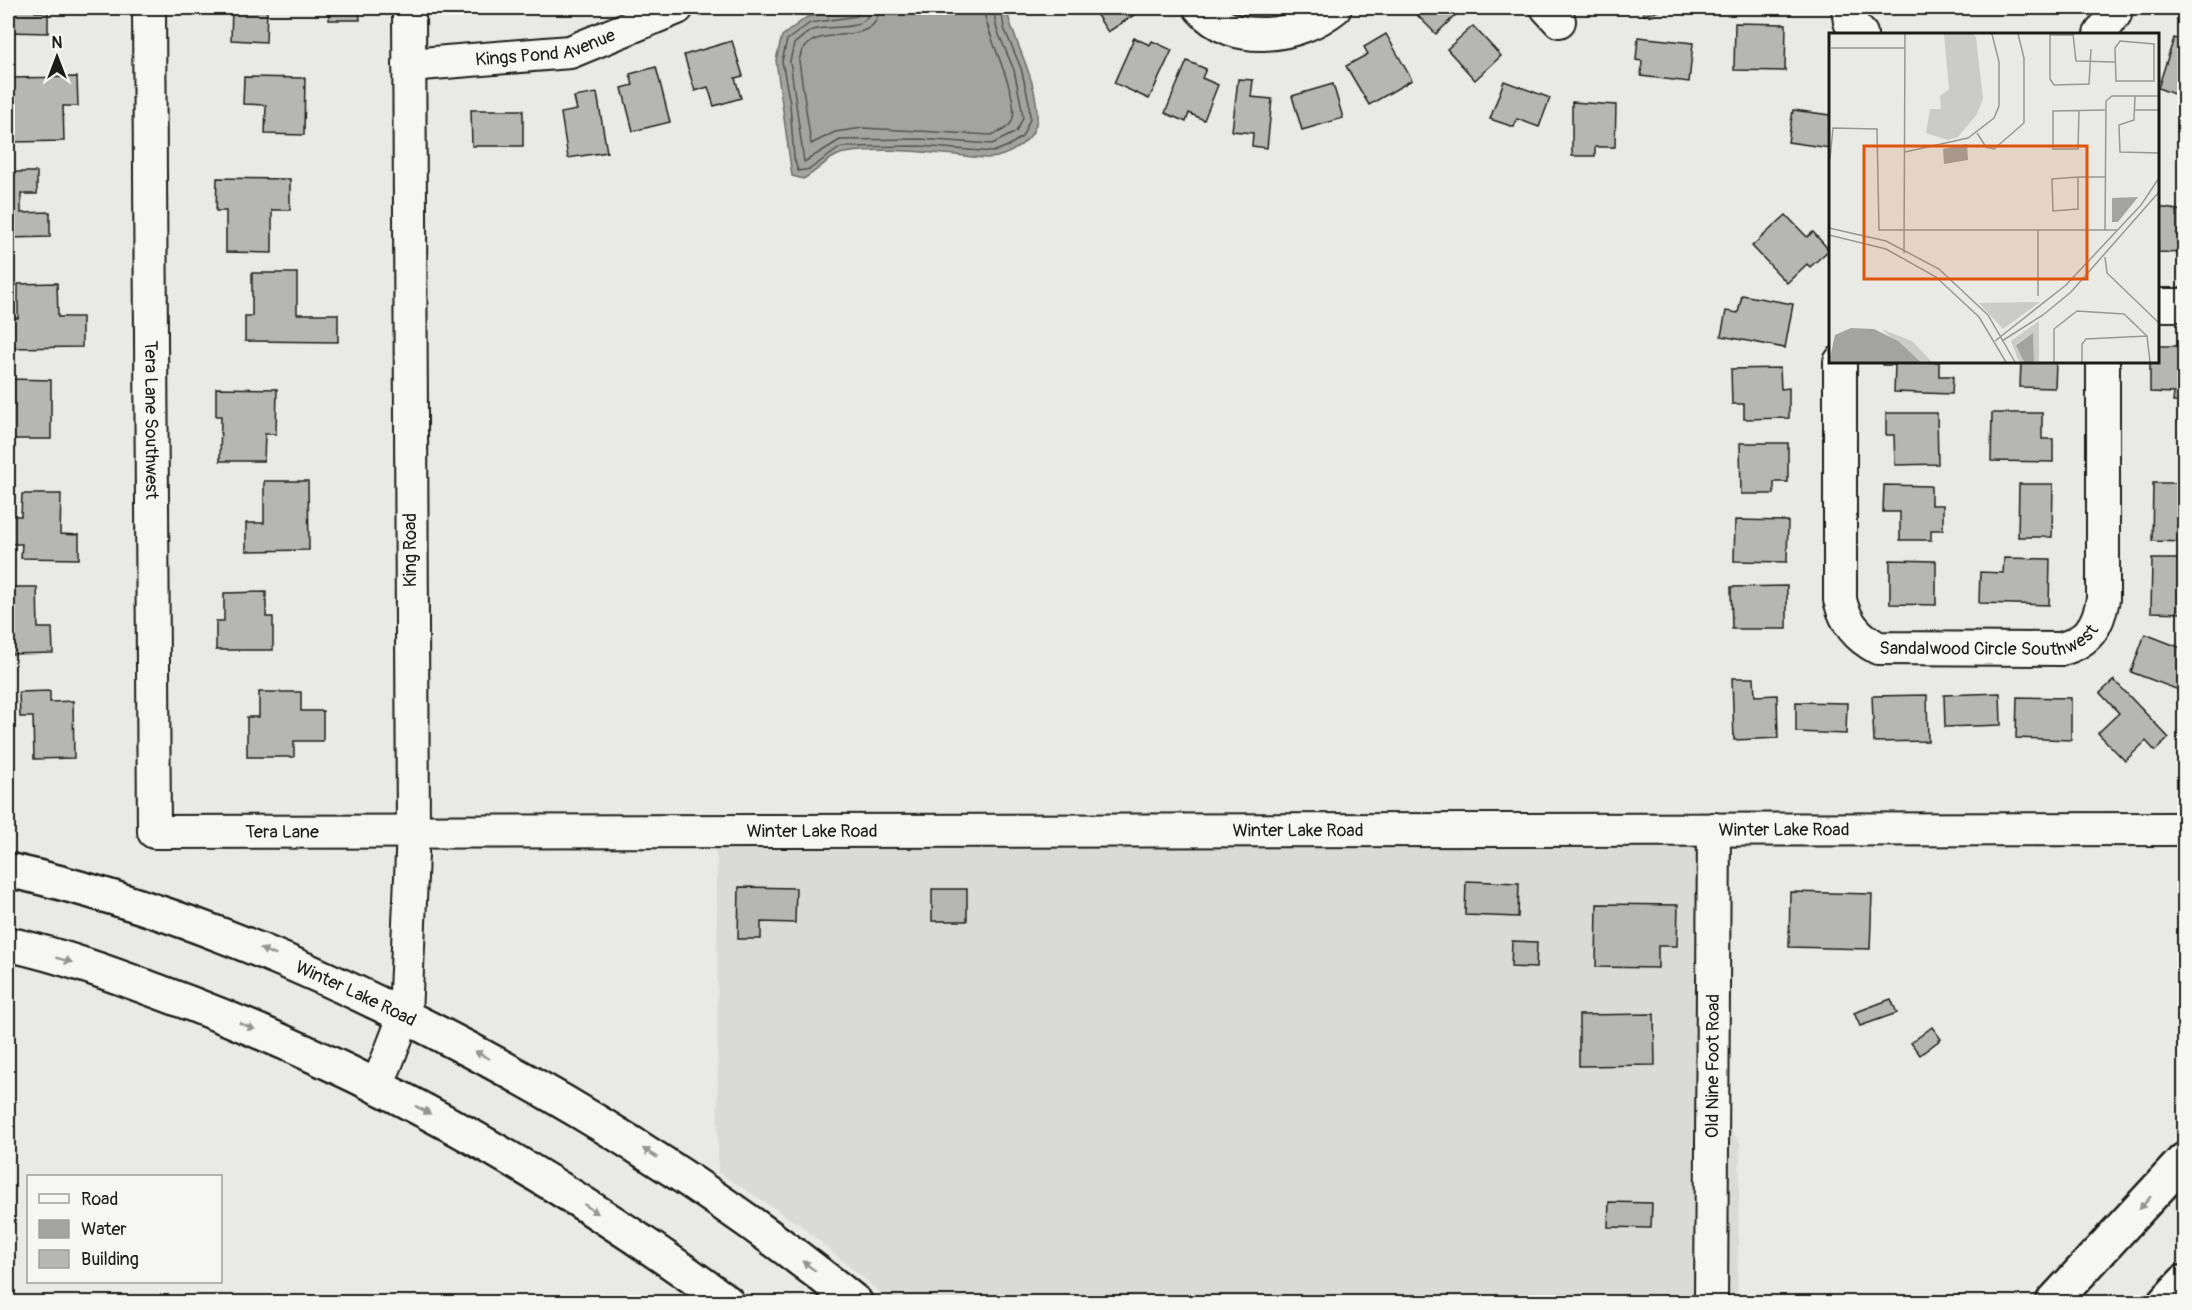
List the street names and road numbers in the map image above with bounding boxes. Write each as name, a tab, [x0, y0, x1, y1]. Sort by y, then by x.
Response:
street label: Kings Pond Avenue	[474, 23, 619, 71]
street label: Tera Lane Southwest	[140, 341, 163, 500]
street label: King Road	[399, 513, 422, 587]
street label: Sandalwood Circle Southwest	[1879, 619, 2104, 661]
street label: Winter Lake Road	[1718, 818, 1850, 841]
street label: Winter Lake Road	[746, 819, 878, 843]
street label: Winter Lake Road	[1232, 819, 1364, 842]
street label: Tera Lane	[245, 820, 319, 843]
street label: Winter Lake Road	[292, 955, 420, 1032]
street label: Old Nine Foot Road	[1701, 994, 1724, 1138]

